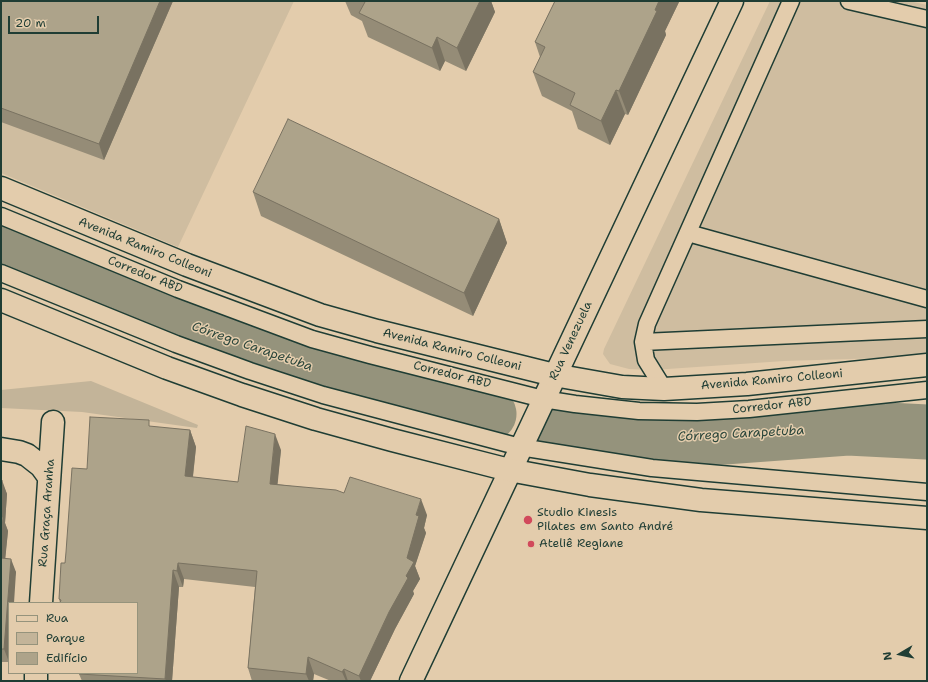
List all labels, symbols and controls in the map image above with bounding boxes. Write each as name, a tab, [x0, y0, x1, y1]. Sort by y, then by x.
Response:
scale bar	[10, 8, 101, 34]
text: 20 m	[15, 15, 46, 31]
street label: Avenida Ramiro Colleoni	[76, 215, 214, 281]
street label: Corredor ABD	[105, 253, 185, 297]
street label: Rua Venezuela	[546, 299, 596, 383]
water label: Córrego Carapetuba	[190, 319, 314, 375]
street label: Avenida Ramiro Colleoni	[381, 326, 523, 374]
street label: Corredor ABD	[412, 358, 492, 392]
street label: Avenida Ramiro Colleoni	[700, 367, 844, 393]
street label: Corredor ABD	[732, 395, 812, 417]
water label: Córrego Carapetuba	[677, 423, 805, 445]
street label: Rua Graça Aranha	[36, 459, 58, 567]
place label: Studio Kinesis Pilates em Santo André	[537, 506, 673, 534]
marker: Studio Kinesis Pilates em Santo André	[522, 514, 534, 526]
place label: Ateliê Regiane	[539, 537, 624, 551]
marker: Ateliê Regiane	[526, 539, 536, 549]
legend	[8, 602, 138, 674]
text: Rua	[46, 610, 68, 626]
text: Parque	[46, 630, 85, 646]
north arrow	[880, 634, 920, 674]
text: Edifício	[46, 650, 87, 666]
text: N	[880, 650, 896, 661]

